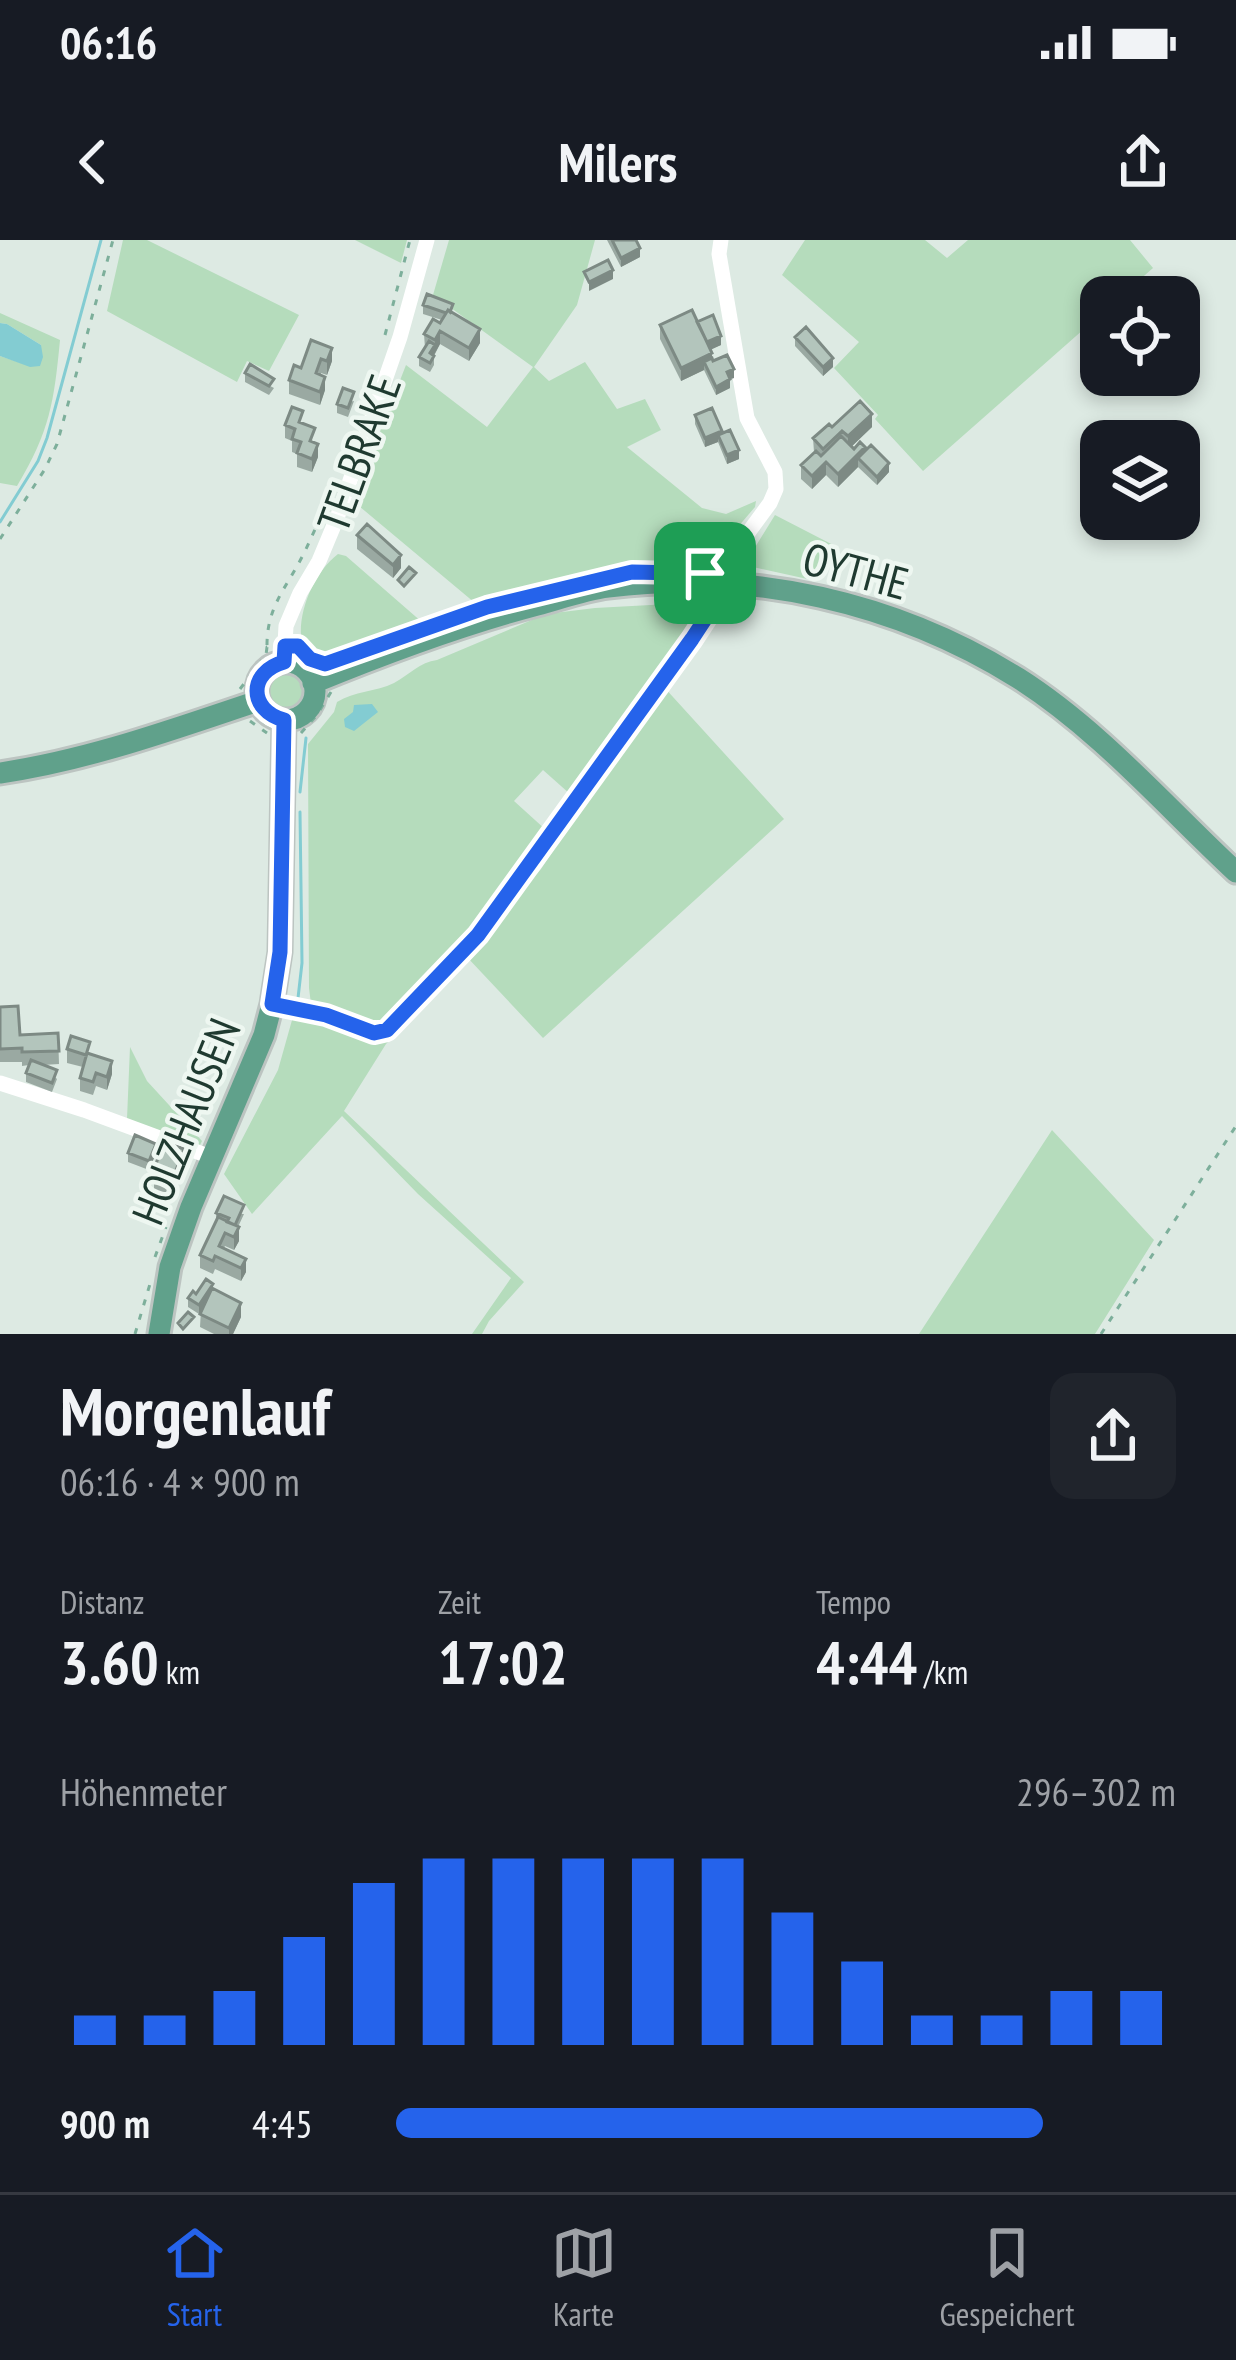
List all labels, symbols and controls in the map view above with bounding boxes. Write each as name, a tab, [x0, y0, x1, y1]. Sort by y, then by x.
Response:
text: 06:16	[60, 13, 157, 71]
text: Milers	[559, 127, 677, 197]
icon: back	[60, 129, 126, 195]
icon: share	[1110, 129, 1176, 195]
map controls	[1080, 276, 1200, 540]
button: locate	[1080, 276, 1200, 396]
street label: TELBRAKE	[303, 367, 413, 539]
button: layers	[1080, 420, 1200, 540]
pin	[654, 522, 756, 624]
street label: OYTHE	[797, 528, 915, 612]
icon: arrive	[672, 540, 738, 606]
street label: HOLZHAUSEN	[117, 1010, 253, 1232]
text: Morgenlauf	[60, 1368, 330, 1453]
button: share	[1050, 1373, 1176, 1499]
text: 06:16 · 4 × 900 m	[60, 1456, 300, 1507]
text: Distanz	[60, 1580, 144, 1623]
text: Zeit	[438, 1580, 481, 1623]
text: Tempo	[816, 1580, 891, 1623]
text: 3.60	[60, 1623, 159, 1701]
text: 17:02	[438, 1623, 568, 1701]
text: 4:44	[816, 1623, 917, 1701]
text: km	[159, 1650, 200, 1693]
text: /km	[917, 1650, 968, 1693]
text: Höhenmeter	[60, 1766, 227, 1817]
text: 296–302 m	[1016, 1766, 1176, 1817]
text: 900 m	[60, 2098, 150, 2149]
text: 4:45	[252, 2098, 313, 2149]
tab: Start	[162, 2220, 228, 2335]
tab: Karte	[551, 2220, 617, 2335]
tab: Gespeichert	[940, 2220, 1074, 2335]

